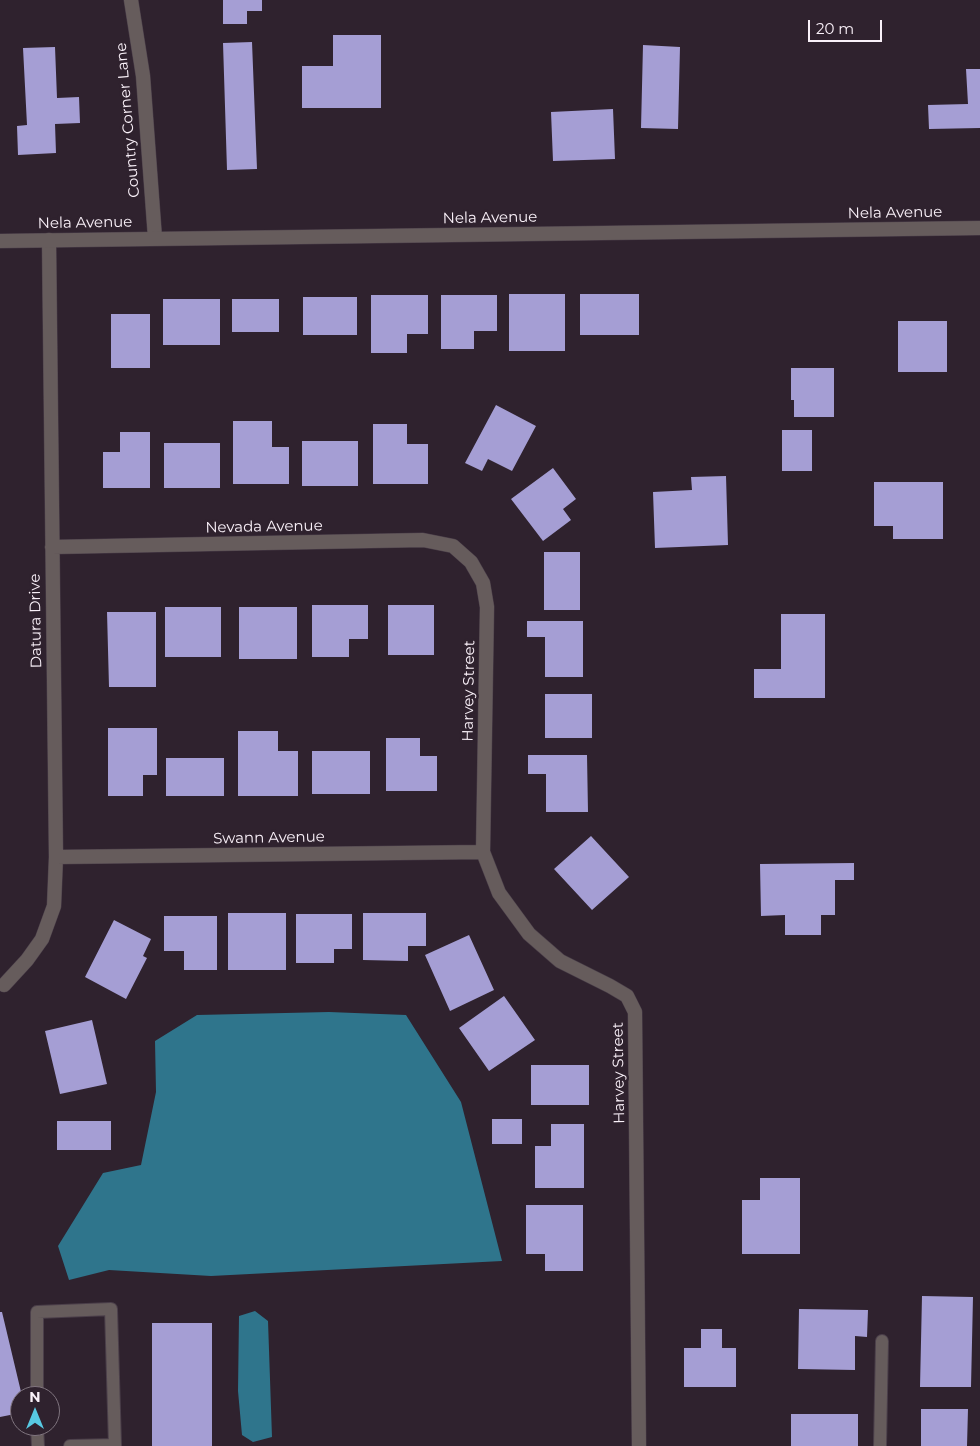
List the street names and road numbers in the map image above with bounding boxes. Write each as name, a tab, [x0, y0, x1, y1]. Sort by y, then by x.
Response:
street label: Country Corner Lane	[112, 42, 144, 198]
street label: Nela Avenue	[848, 203, 942, 223]
street label: Nela Avenue	[443, 208, 537, 228]
street label: Nela Avenue	[38, 213, 132, 233]
street label: Nevada Avenue	[205, 517, 323, 537]
street label: Datura Drive	[26, 573, 46, 669]
street label: Harvey Street	[459, 640, 479, 742]
street label: Swann Avenue	[213, 828, 325, 848]
street label: Harvey Street	[609, 1022, 629, 1124]

